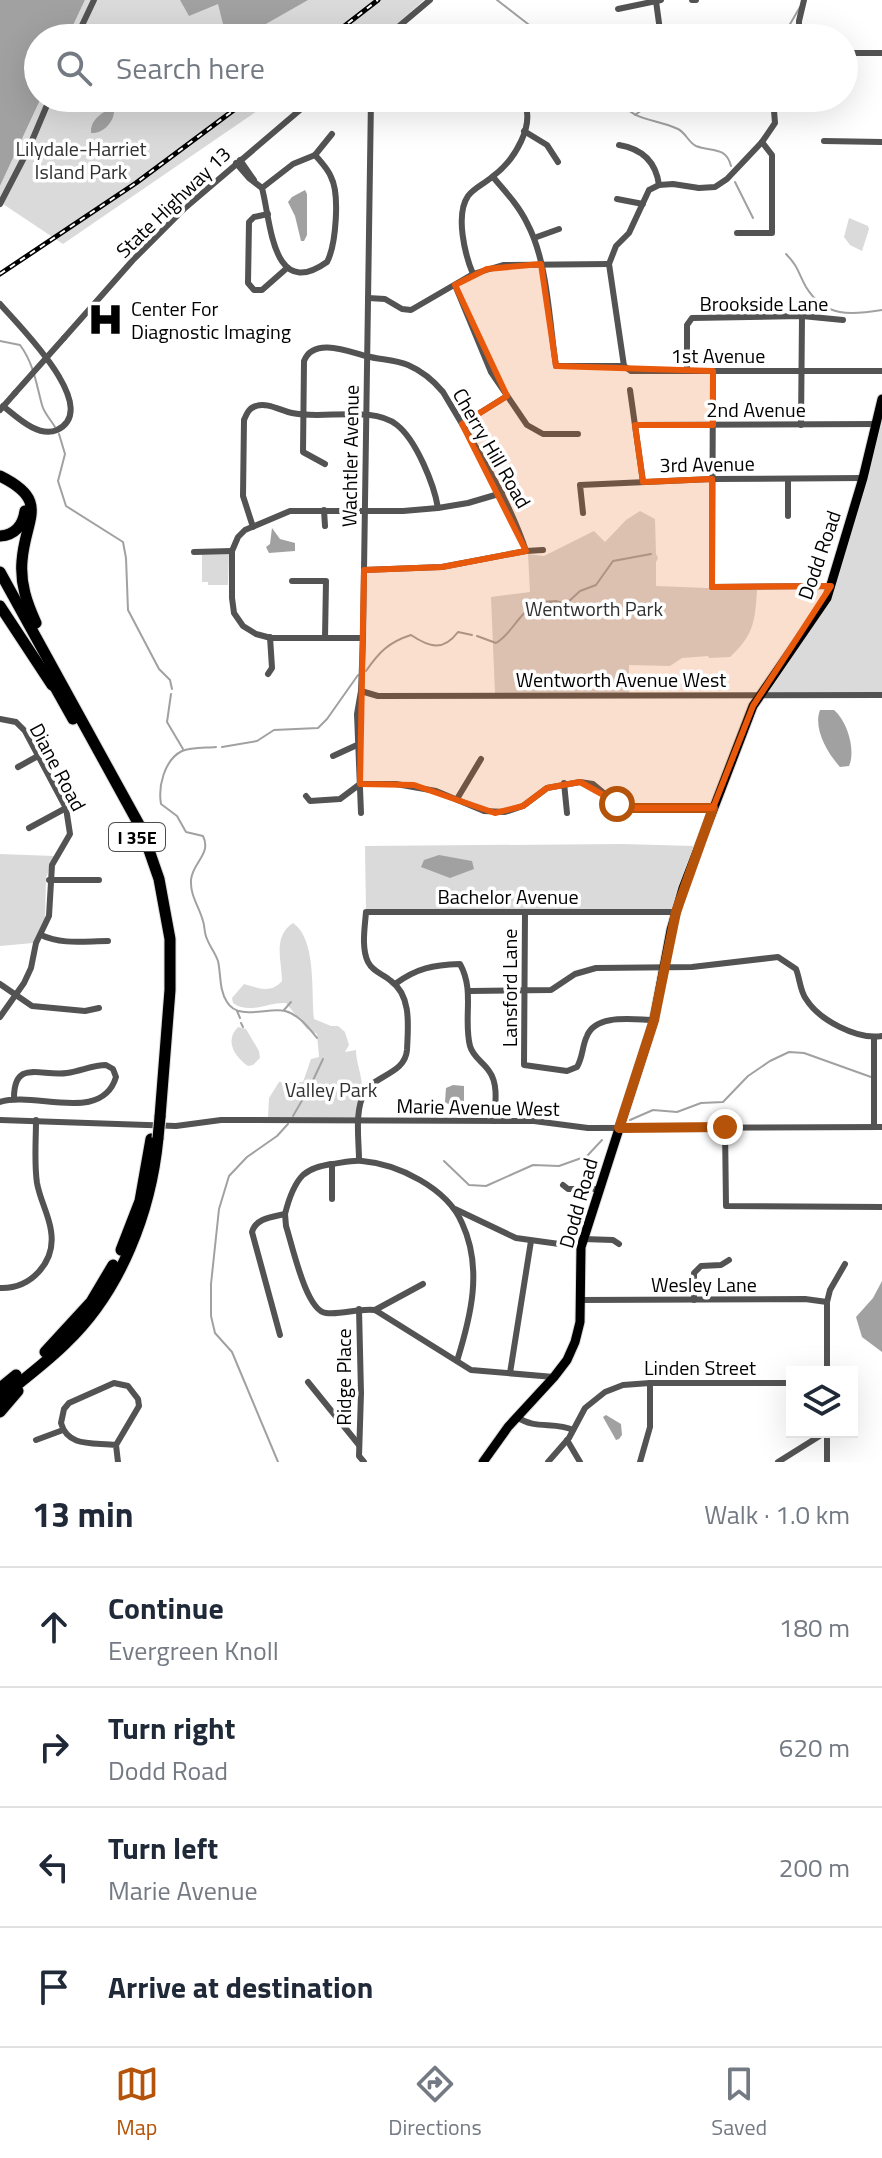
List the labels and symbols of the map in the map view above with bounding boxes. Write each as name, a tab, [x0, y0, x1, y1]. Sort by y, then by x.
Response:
park label: Lilydale-Harriet Island Park	[16, 133, 146, 187]
street label: State Highway 13	[108, 139, 238, 265]
street label: Brookside Lane	[700, 288, 828, 319]
place label: Center For Diagnostic Imaging	[131, 293, 291, 347]
hospital icon: Center For Diagnostic Imaging	[86, 301, 124, 339]
street label: 1st Avenue	[671, 340, 765, 371]
street label: Cherry Hill Road	[445, 382, 539, 514]
street label: Wachtler Avenue	[333, 385, 367, 527]
street label: 2nd Avenue	[706, 394, 806, 425]
street label: 3rd Avenue	[659, 448, 755, 480]
street label: Dodd Road	[789, 506, 849, 604]
park label: Wentworth Park	[525, 593, 664, 624]
street label: Wentworth Avenue West	[516, 664, 726, 695]
street label: Diane Road	[22, 717, 94, 817]
route start	[599, 786, 635, 822]
road number: I 35E	[109, 823, 165, 851]
street label: Bachelor Avenue	[438, 881, 578, 912]
street label: Lansford Lane	[494, 929, 525, 1047]
park label: Valley Park	[285, 1074, 378, 1105]
street label: Marie Avenue West	[396, 1090, 560, 1124]
route end	[707, 1109, 743, 1145]
street label: Dodd Road	[550, 1154, 606, 1252]
street label: Wesley Lane	[651, 1269, 757, 1300]
street label: Ridge Place	[328, 1328, 359, 1426]
street label: Linden Street	[644, 1352, 756, 1383]

